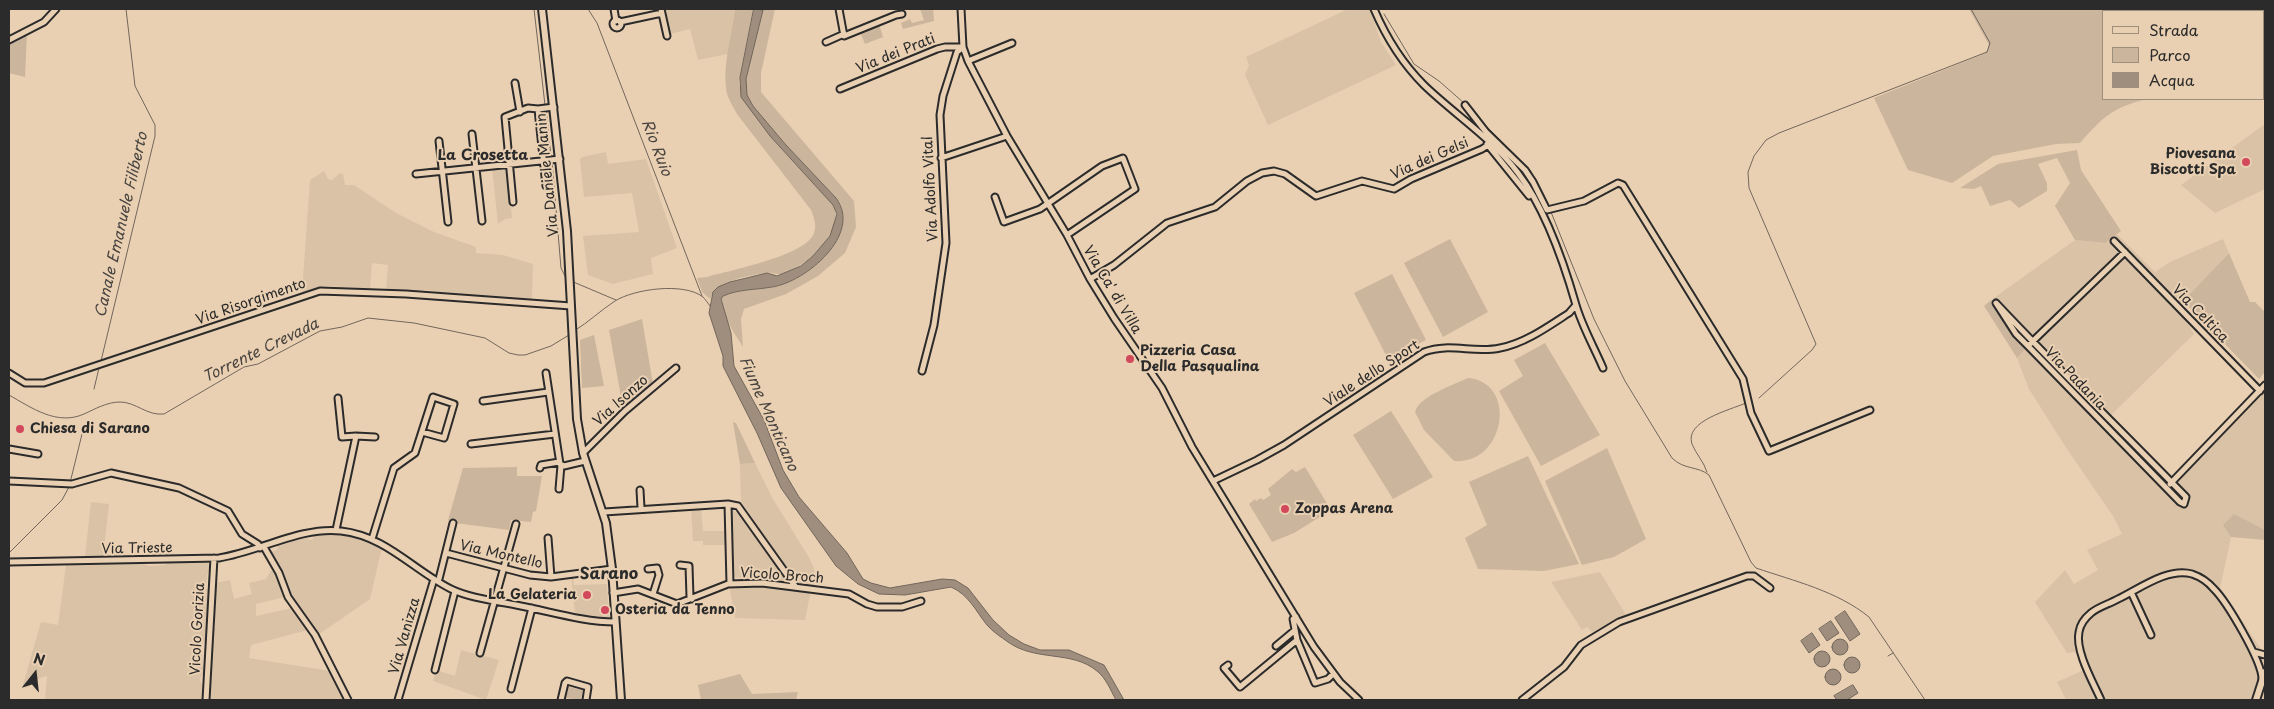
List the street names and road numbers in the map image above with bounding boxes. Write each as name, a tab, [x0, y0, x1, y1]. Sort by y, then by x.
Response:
street label: Via dei Prati	[854, 31, 938, 77]
street label: Via Daniele Manin	[533, 112, 563, 238]
street label: Via dei Gelsi	[1389, 134, 1471, 184]
street label: Via Adolfo Vital	[920, 136, 942, 242]
street label: Via Ca' di Villa	[1079, 243, 1145, 337]
street label: Via Risorgimento	[194, 275, 308, 329]
street label: Via Celtica	[2168, 282, 2232, 346]
street label: Viale dello Sport	[1321, 337, 1423, 411]
street label: Via Padania	[2041, 344, 2109, 414]
street label: Via Isonzo	[590, 372, 652, 430]
street label: Via Montello	[458, 537, 544, 573]
street label: Via Trieste	[101, 540, 173, 558]
street label: Vicolo Broch	[739, 565, 825, 587]
street label: Vicolo Gorizia	[187, 582, 209, 676]
street label: Via Vanizza	[386, 596, 424, 676]

